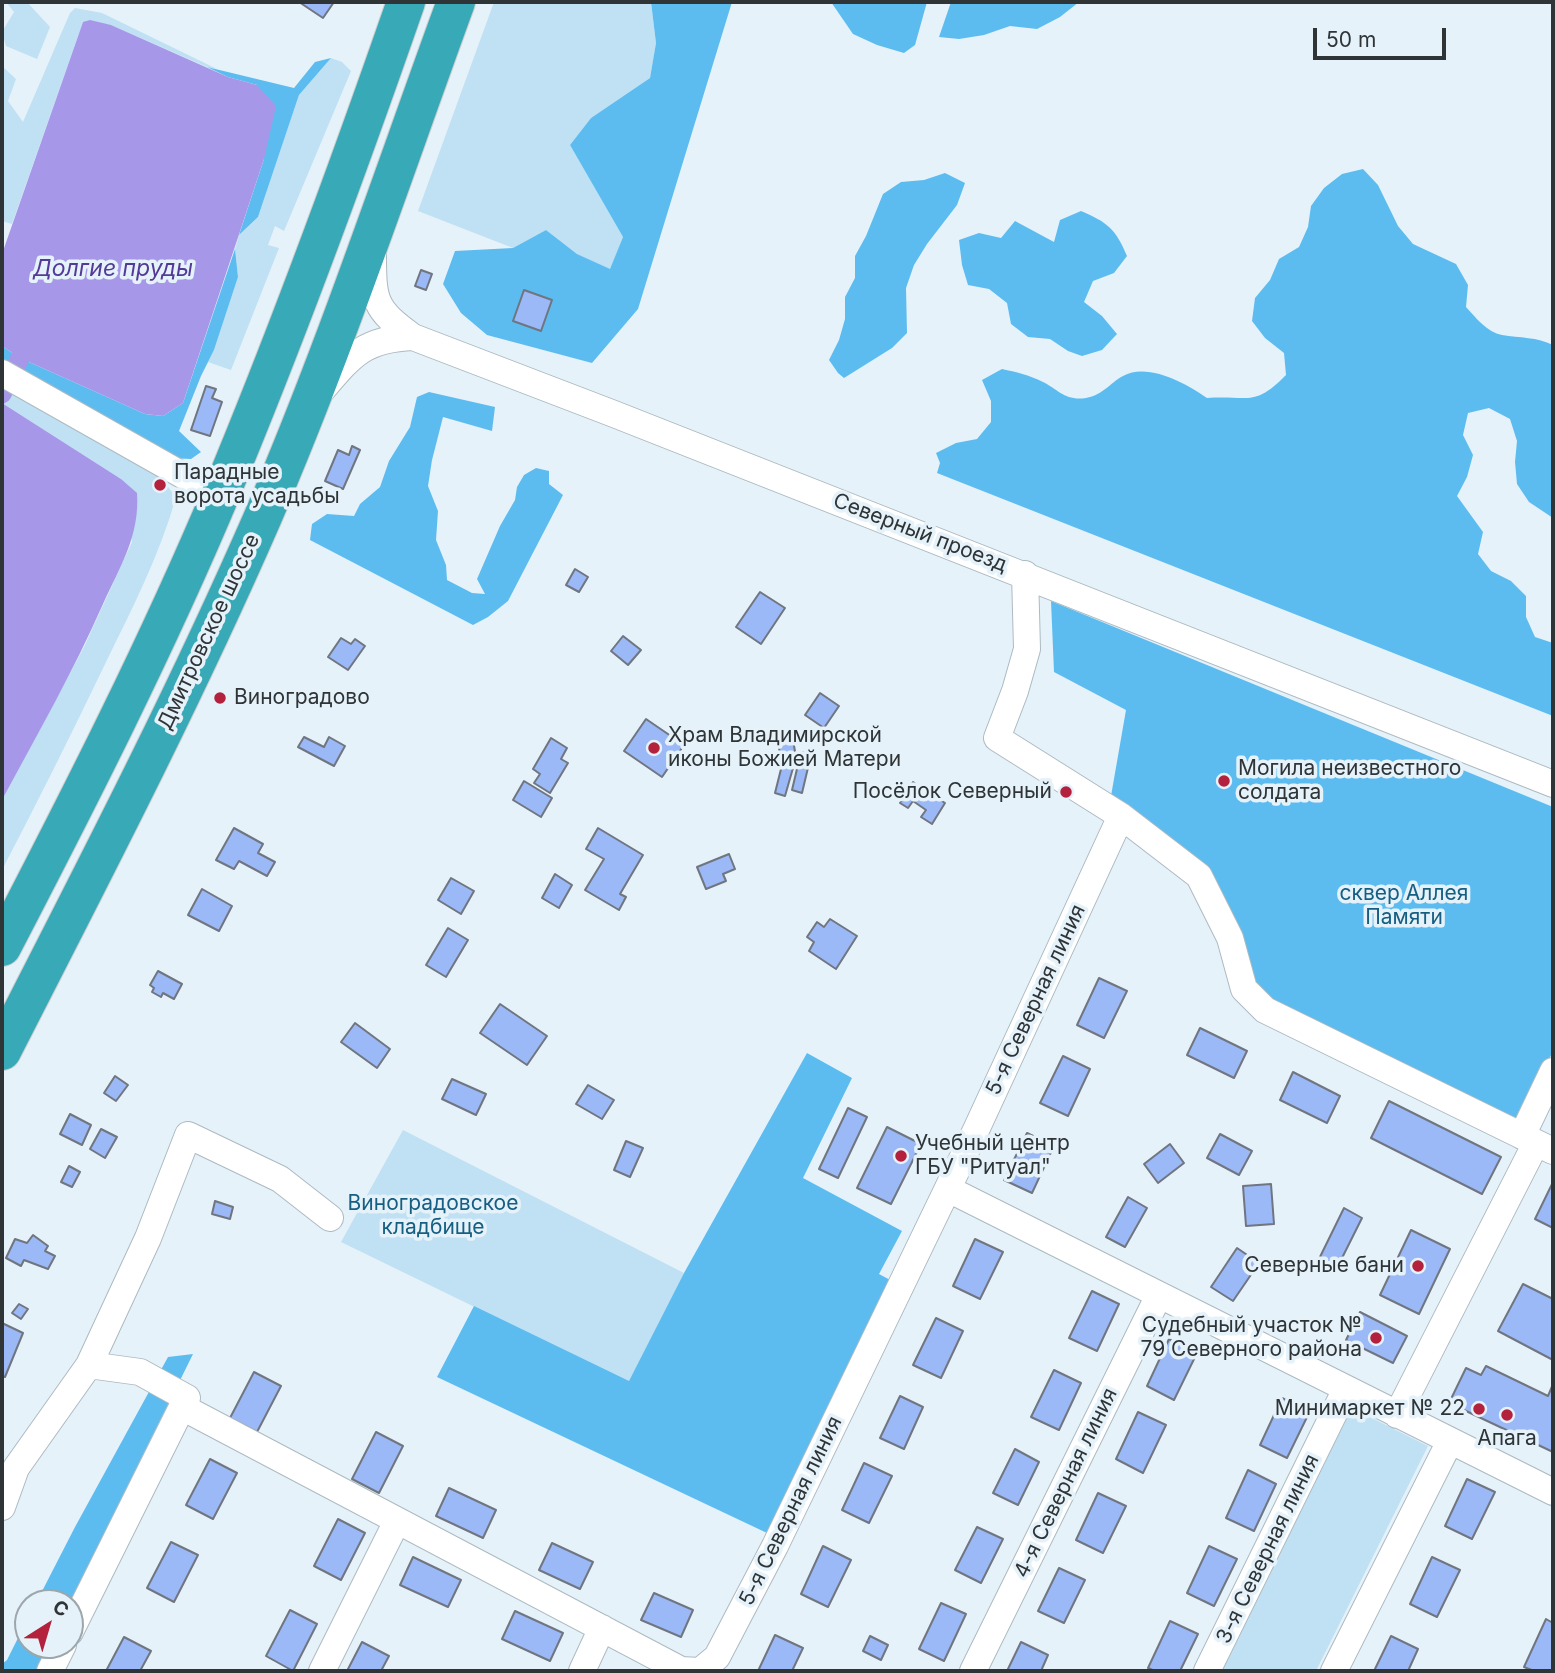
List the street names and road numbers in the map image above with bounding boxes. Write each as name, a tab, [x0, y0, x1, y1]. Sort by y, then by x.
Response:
street label: Северный проезд	[829, 488, 1011, 578]
street label: Дмитровское шоссе	[153, 530, 265, 734]
street label: 5-я Северная линия	[981, 901, 1091, 1099]
street label: 4-я Северная линия	[1009, 1384, 1123, 1582]
street label: 5-я Северная линия	[734, 1412, 848, 1610]
street label: 3-я Северная линия	[1211, 1450, 1325, 1648]

